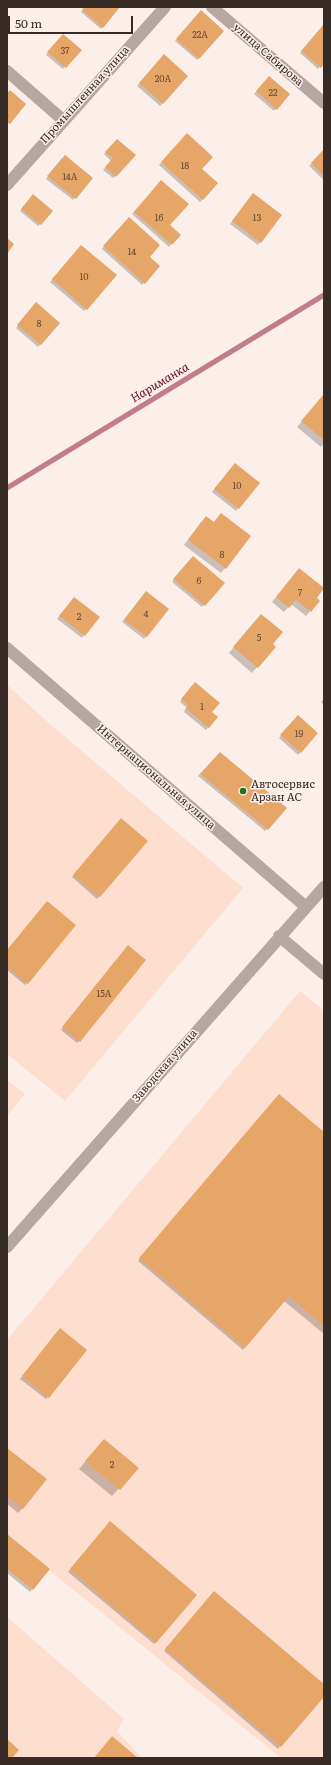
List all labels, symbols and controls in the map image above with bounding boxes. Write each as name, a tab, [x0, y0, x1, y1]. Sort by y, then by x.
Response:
scale bar	[10, 8, 135, 34]
text: 50 m	[15, 14, 42, 32]
street label: улица Сабирова	[230, 21, 306, 89]
house number: 22А	[192, 30, 208, 40]
street label: Промышленная улица	[38, 44, 132, 146]
house number: 37	[60, 46, 70, 56]
house number: 20А	[155, 74, 171, 84]
house number: 22	[268, 88, 278, 98]
house number: 18	[181, 161, 189, 171]
house number: 14А	[63, 172, 77, 182]
house number: 16	[155, 213, 163, 223]
house number: 13	[253, 213, 261, 223]
house number: 14	[128, 247, 136, 257]
house number: 10	[80, 272, 88, 282]
house number: 8	[37, 319, 41, 329]
water label: Нариманка	[128, 360, 192, 406]
house number: 10	[233, 481, 241, 491]
house number: 8	[220, 550, 224, 560]
house number: 6	[197, 576, 201, 586]
house number: 7	[298, 588, 302, 598]
house number: 4	[144, 609, 148, 619]
house number: 2	[77, 612, 81, 622]
house number: 5	[257, 633, 261, 643]
house number: 1	[200, 702, 204, 712]
street label: Интернациональная улица	[94, 722, 218, 832]
house number: 19	[295, 729, 303, 739]
place label: Автосервис Арзан АС	[251, 778, 315, 804]
marker: Автосервис Арзан АС	[238, 786, 248, 796]
house number: 15А	[97, 989, 111, 999]
street label: Заводская улица	[130, 1027, 200, 1105]
house number: 2	[110, 1460, 114, 1470]

